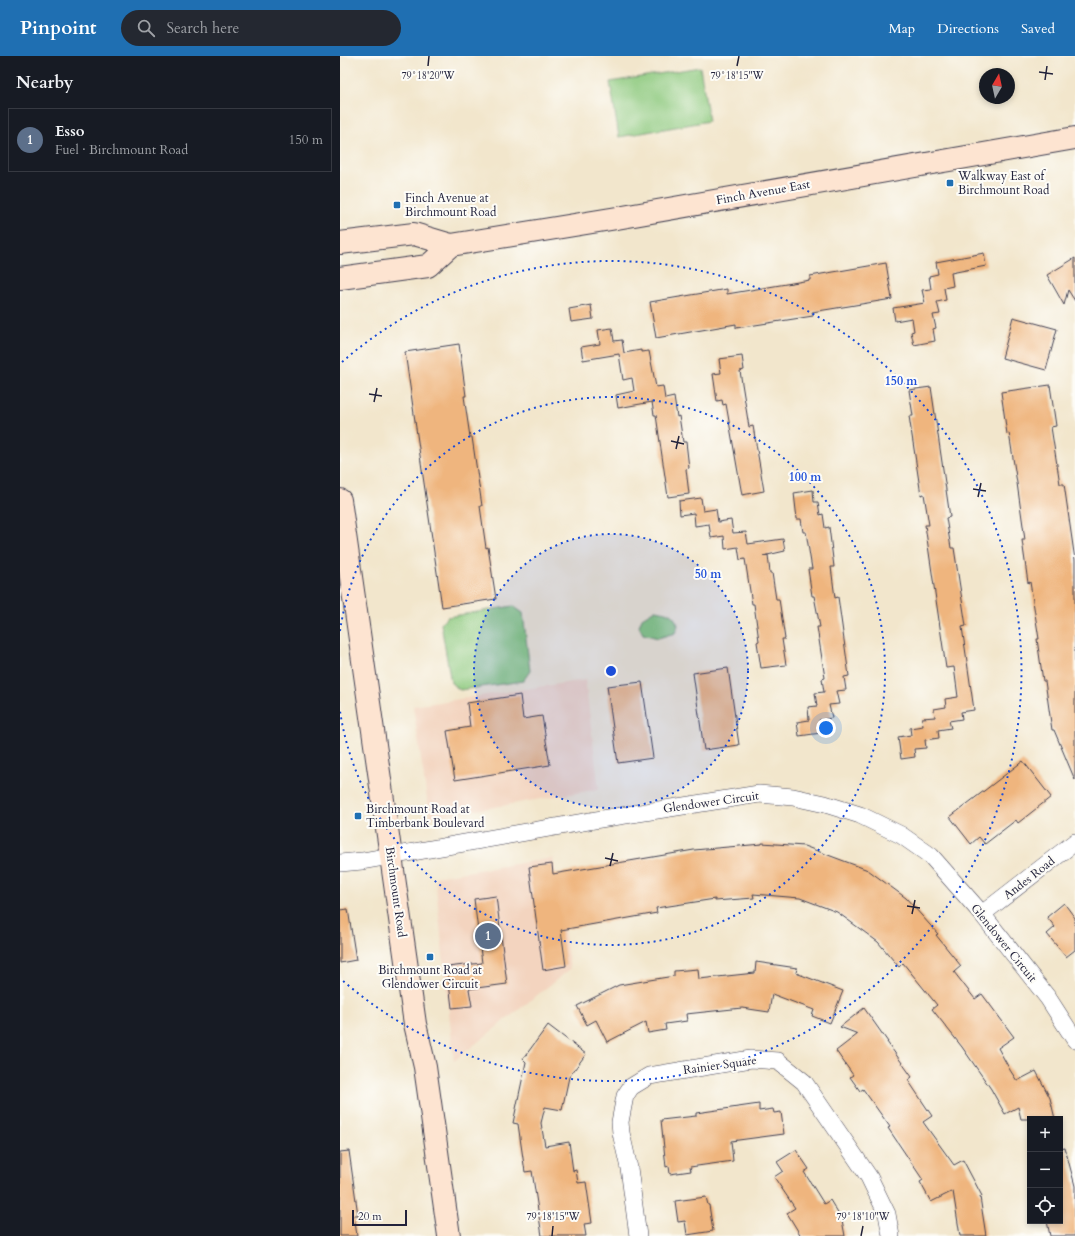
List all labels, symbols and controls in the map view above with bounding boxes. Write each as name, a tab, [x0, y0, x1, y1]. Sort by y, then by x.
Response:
search box	[121, 10, 401, 46]
text: Pinpoint	[20, 15, 97, 41]
icon: search	[135, 17, 157, 39]
text: Search here	[167, 18, 239, 38]
text: Map	[889, 19, 915, 38]
text: Directions	[937, 19, 999, 38]
text: Saved	[1021, 19, 1055, 38]
north arrow	[979, 68, 1015, 104]
text: 79°18'20"W	[401, 69, 456, 83]
text: 79°18'15"W	[710, 69, 765, 83]
text: Nearby	[16, 71, 73, 94]
text: Esso	[55, 121, 84, 141]
text: 1	[27, 131, 33, 149]
text: 150 m	[289, 131, 323, 149]
text: Fuel · Birchmount Road	[55, 141, 188, 159]
place label: Walkway East of Birchmount Road	[957, 168, 1050, 198]
street label: Finch Avenue East	[715, 176, 811, 208]
marker: Walkway East of Birchmount Road	[945, 178, 955, 188]
place label: Finch Avenue at Birchmount Road	[405, 190, 497, 220]
marker: Finch Avenue at Birchmount Road	[392, 200, 402, 210]
text: 150 m	[885, 373, 918, 389]
text: 100 m	[789, 469, 822, 485]
text: 50 m	[695, 566, 722, 582]
centre of rings	[604, 664, 618, 678]
your location	[816, 718, 836, 738]
street label: Glendower Circuit	[662, 787, 760, 817]
place label: Birchmount Road at Timberbank Boulevard	[366, 801, 485, 831]
marker: Birchmount Road at Timberbank Boulevard	[353, 811, 363, 821]
street label: Birchmount Road	[382, 846, 410, 939]
street label: Andes Road	[1000, 853, 1058, 903]
street label: Glendower Circuit	[967, 900, 1041, 986]
pin: 1	[475, 921, 501, 951]
marker: Birchmount Road at Glendower Circuit	[425, 952, 435, 962]
place label: Birchmount Road at Glendower Circuit	[378, 962, 482, 992]
street label: Rainier Square	[682, 1052, 758, 1078]
map controls	[1027, 1116, 1063, 1224]
button: +	[1027, 1116, 1063, 1152]
button: −	[1027, 1152, 1063, 1188]
button: locate	[1027, 1188, 1063, 1224]
scale bar	[352, 1208, 407, 1227]
text: 20 m	[358, 1209, 382, 1224]
text: 79°18'15"W	[526, 1210, 581, 1224]
text: 79°18'10"W	[836, 1210, 891, 1224]

